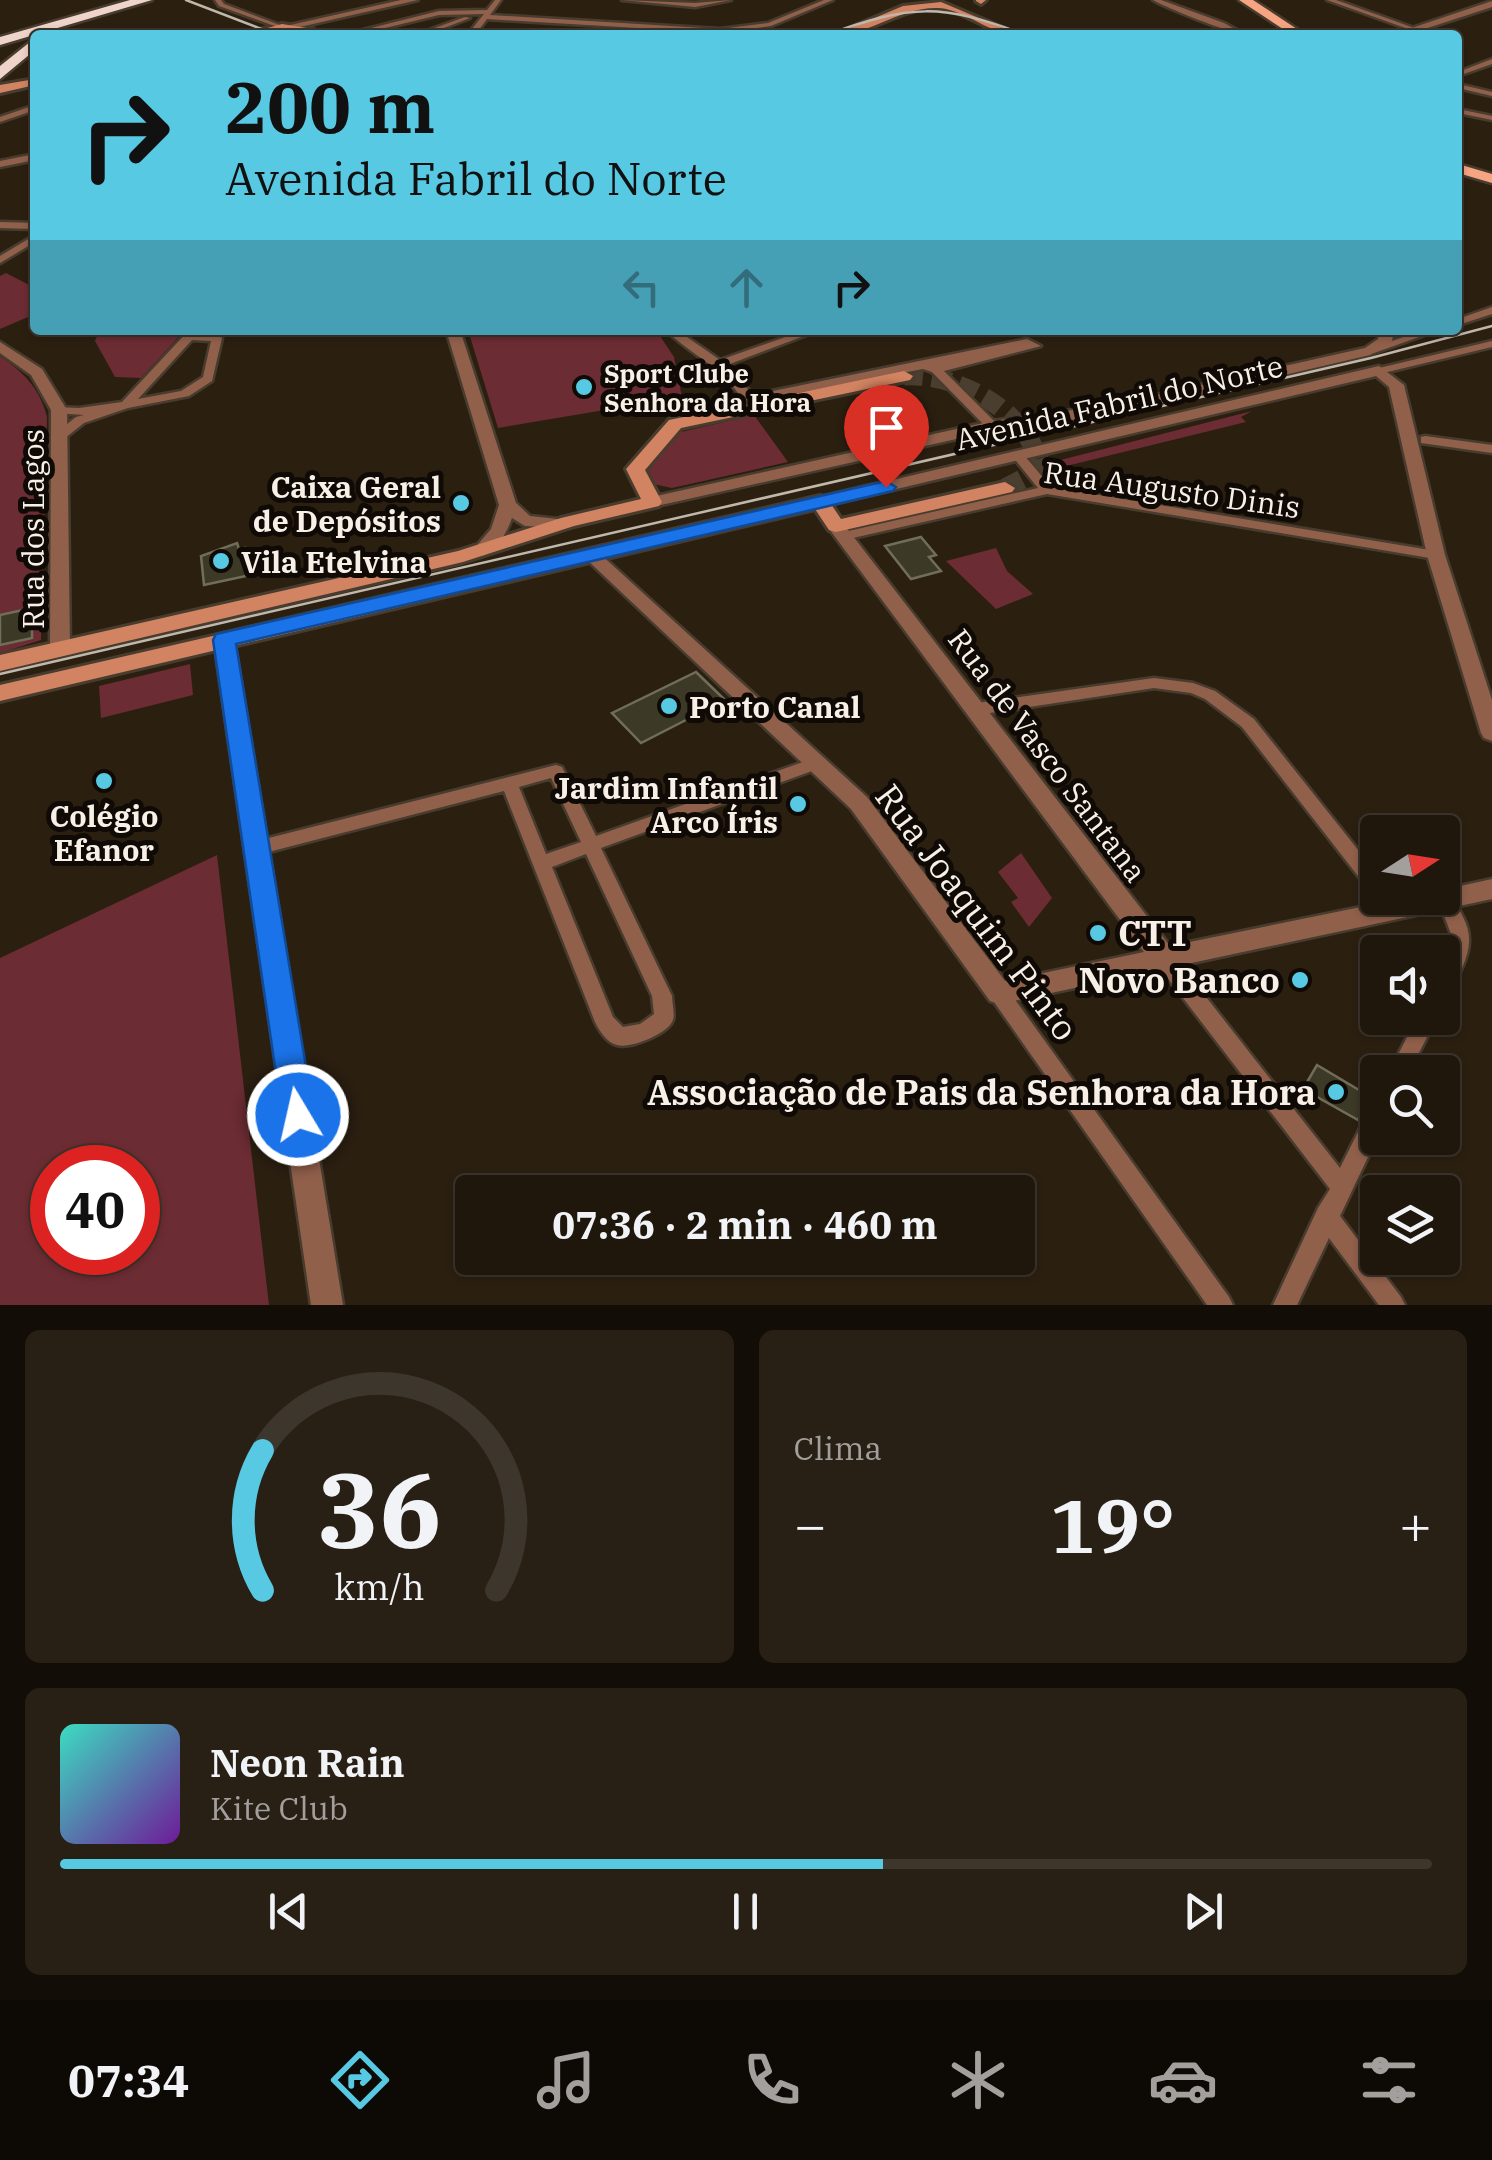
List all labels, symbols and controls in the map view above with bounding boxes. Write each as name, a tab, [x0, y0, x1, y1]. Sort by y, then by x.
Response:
text: 200 m	[225, 61, 435, 152]
icon: right	[60, 70, 190, 200]
text: Avenida Fabril do Norte	[225, 149, 727, 207]
icon: left	[614, 260, 669, 315]
icon: ahead	[719, 260, 774, 315]
icon: right	[824, 260, 879, 315]
street label: Avenida Fabril do Norte	[952, 345, 1286, 459]
place label: Sport Clube Senhora da Hora	[604, 357, 811, 419]
marker: Sport Clube Senhora da Hora	[573, 376, 595, 398]
pin	[844, 385, 929, 488]
icon: arrive	[859, 400, 914, 455]
street label: Rua dos Lagos	[13, 429, 52, 629]
street label: Rua Augusto Dinis	[1041, 452, 1303, 526]
place label: Caixa Geral de Depósitos	[253, 467, 441, 540]
marker: Caixa Geral de Depósitos	[450, 492, 472, 514]
place label: Vila Etelvina	[241, 542, 427, 581]
marker: Vila Etelvina	[210, 550, 232, 572]
street label: Rua de Vasco Santana	[940, 621, 1156, 889]
place label: Porto Canal	[689, 687, 861, 726]
marker: Porto Canal	[658, 695, 680, 717]
place label: Jardim Infantil Arco Íris	[555, 768, 778, 841]
marker: Colégio Efanor	[93, 770, 115, 792]
street label: Rua Joaquim Pinto	[865, 775, 1089, 1049]
marker: Jardim Infantil Arco Íris	[787, 793, 809, 815]
place label: Colégio Efanor	[50, 796, 158, 869]
north arrow	[1360, 815, 1460, 915]
map controls	[1360, 815, 1460, 1275]
place label: CTT	[1118, 910, 1192, 956]
marker: CTT	[1087, 922, 1109, 944]
button: sound	[1360, 935, 1460, 1035]
place label: Novo Banco	[1079, 957, 1280, 1003]
marker: Novo Banco	[1289, 969, 1311, 991]
button: search	[1360, 1055, 1460, 1155]
position arrow	[246, 1063, 350, 1167]
place label: Associação de Pais da Senhora da Hora	[647, 1069, 1316, 1115]
marker: Associação de Pais da Senhora da Hora	[1325, 1081, 1347, 1103]
speed limit sign: 40	[30, 1145, 160, 1275]
button: layers	[1360, 1175, 1460, 1275]
text: 07:36 · 2 min · 460 m	[552, 1200, 938, 1249]
text: Clima	[794, 1427, 882, 1469]
text: 36	[317, 1441, 442, 1577]
text: 19°	[1050, 1476, 1175, 1574]
text: −	[794, 1489, 827, 1560]
text: +	[1399, 1489, 1432, 1560]
text: km/h	[334, 1563, 424, 1610]
text: Neon Rain	[210, 1738, 405, 1787]
text: Kite Club	[210, 1787, 348, 1829]
icon: previous	[261, 1884, 316, 1939]
icon: pause	[718, 1884, 773, 1939]
icon: next	[1176, 1884, 1231, 1939]
icon: directions	[325, 2045, 395, 2115]
icon: music	[531, 2045, 601, 2115]
icon: phone	[737, 2045, 807, 2115]
icon: climate	[943, 2045, 1013, 2115]
icon: car	[1148, 2045, 1218, 2115]
icon: filters	[1354, 2045, 1424, 2115]
text: 07:34	[68, 2051, 190, 2109]

